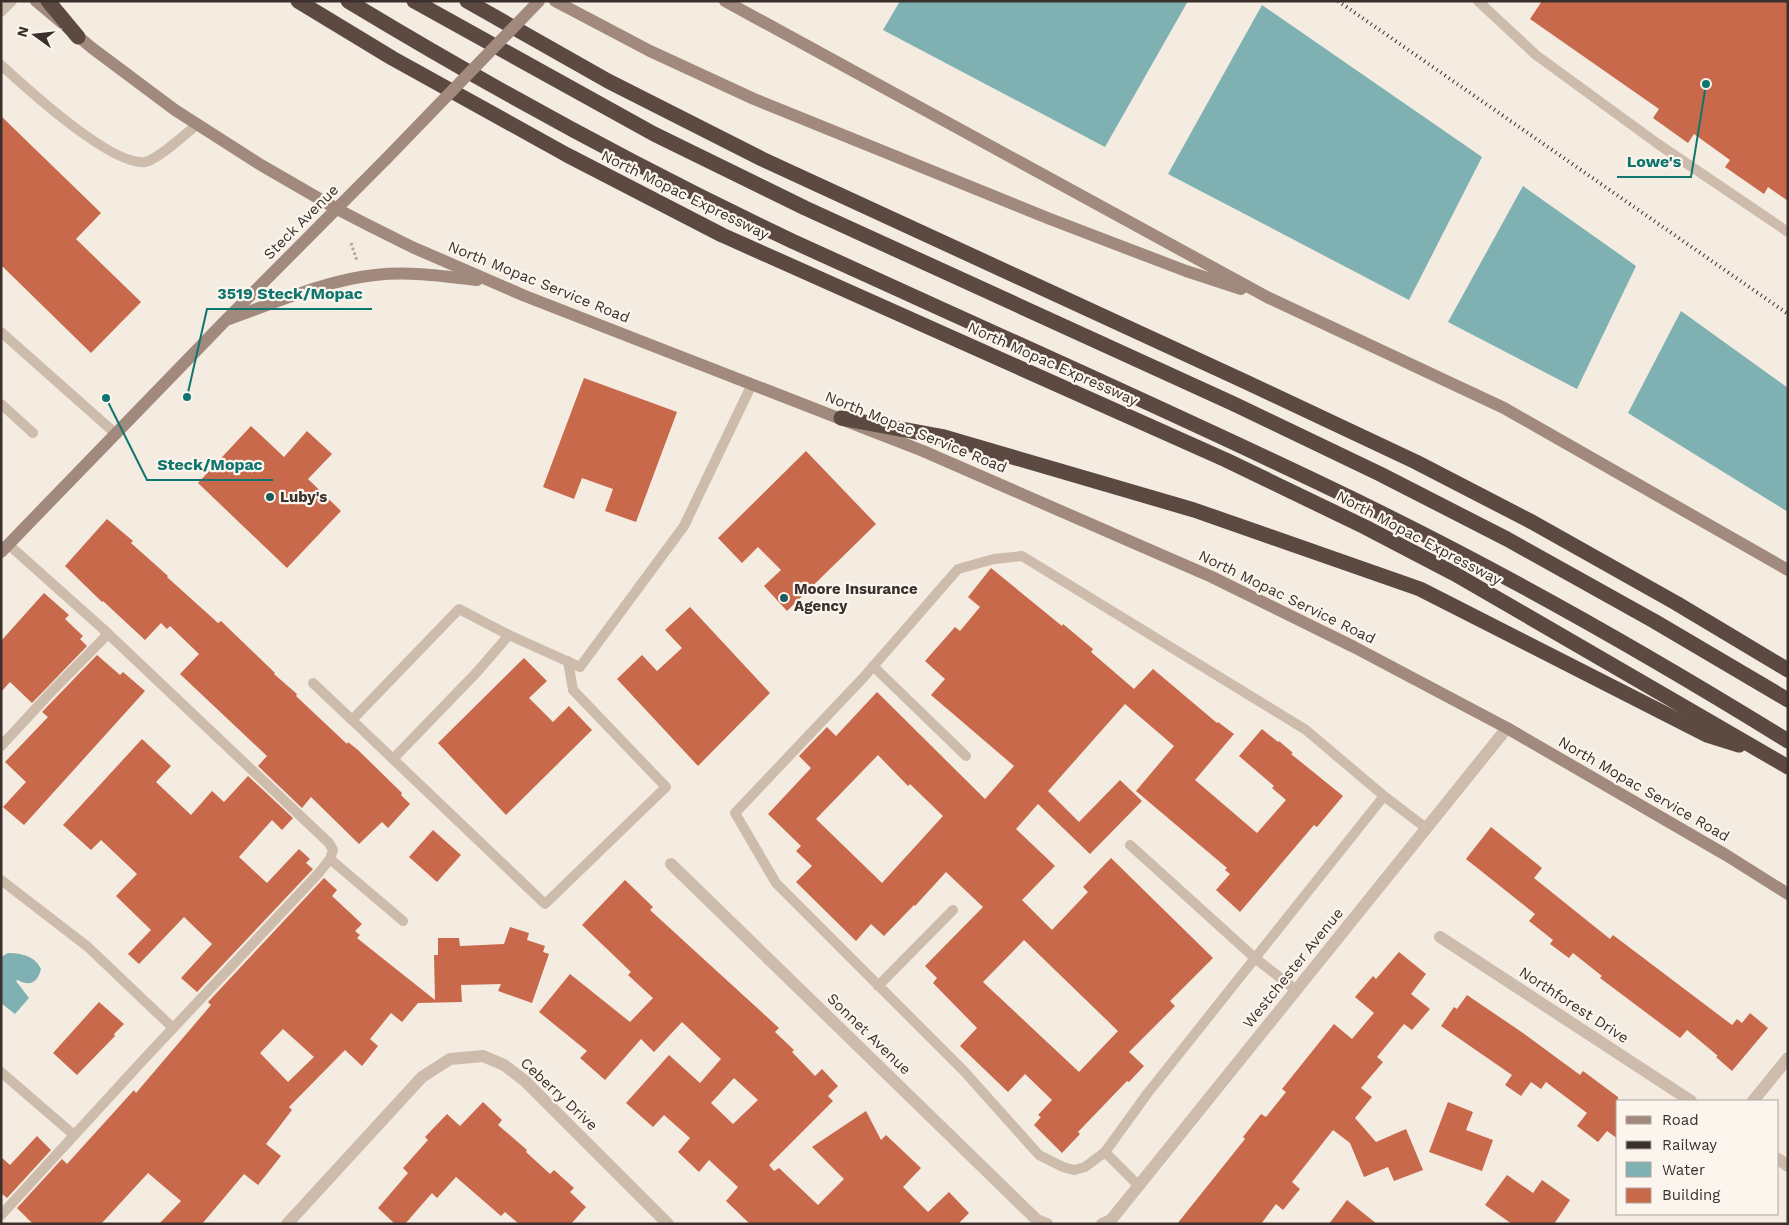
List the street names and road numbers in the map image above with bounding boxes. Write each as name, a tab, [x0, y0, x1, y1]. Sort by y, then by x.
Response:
street label: North Mopac Expressway	[598, 146, 772, 244]
street label: Steck Avenue	[260, 181, 342, 263]
street label: North Mopac Service Road	[446, 237, 632, 327]
street label: North Mopac Expressway	[965, 318, 1141, 410]
street label: North Mopac Service Road	[823, 387, 1009, 477]
street label: North Mopac Expressway	[1333, 487, 1505, 589]
street label: North Mopac Service Road	[1196, 546, 1378, 648]
street label: North Mopac Service Road	[1555, 733, 1733, 845]
street label: Westchester Avenue	[1239, 904, 1347, 1032]
street label: Northforest Drive	[1516, 963, 1632, 1047]
street label: Sonnet Avenue	[823, 989, 915, 1079]
street label: Ceberry Drive	[517, 1054, 601, 1134]

